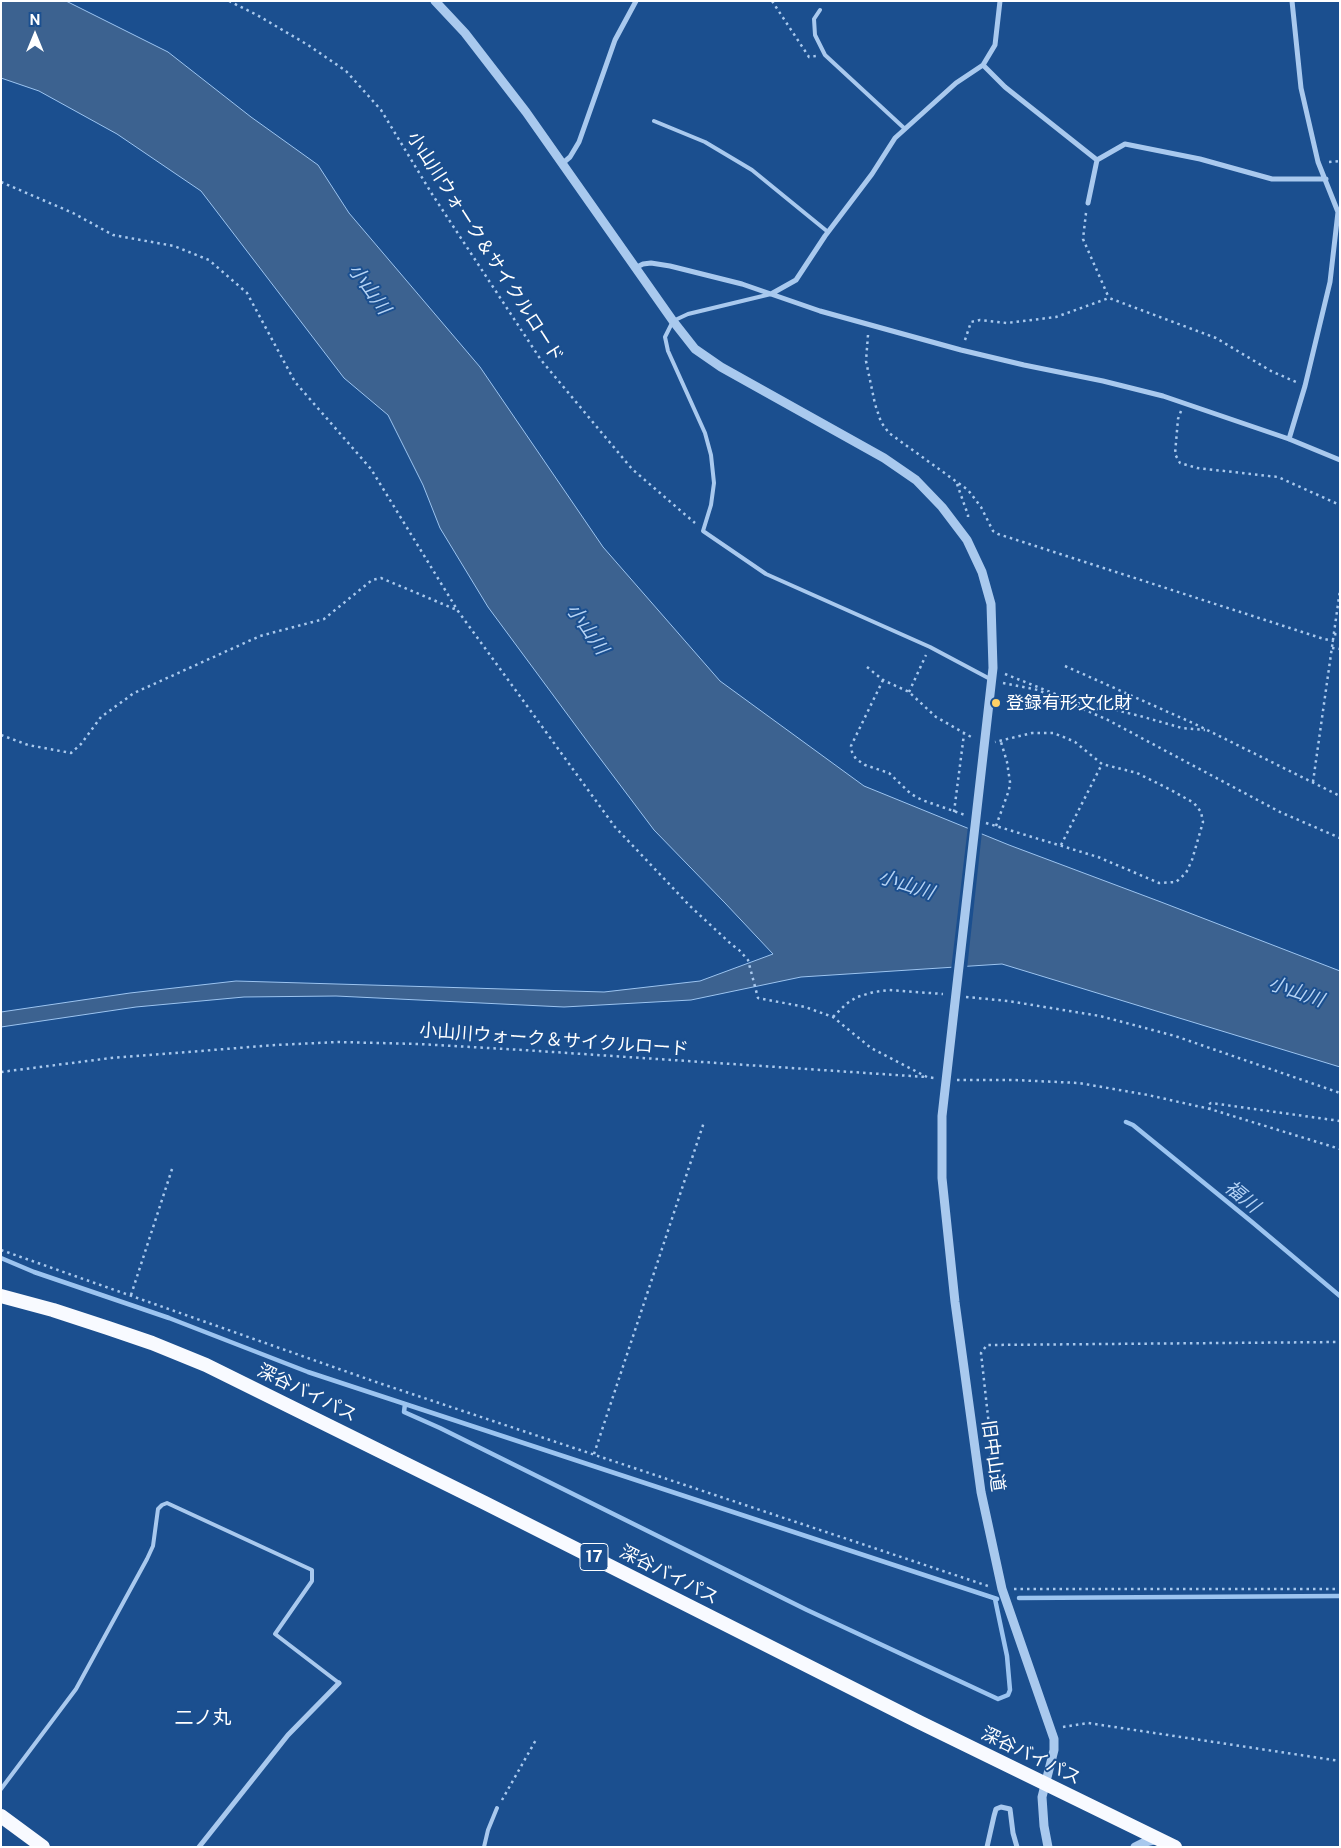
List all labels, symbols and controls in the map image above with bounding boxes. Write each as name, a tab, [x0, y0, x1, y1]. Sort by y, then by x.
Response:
north arrow	[10, 10, 60, 60]
text: N	[30, 12, 40, 28]
street label: 小山川ウォーク＆サイクルロード	[402, 128, 568, 366]
water label: 小山川	[343, 259, 395, 319]
water label: 小山川	[561, 599, 613, 659]
place label: 登録有形文化財	[1006, 692, 1132, 714]
marker: 登録有形文化財	[990, 697, 1002, 709]
water label: 小山川	[875, 865, 937, 905]
water label: 小山川	[1265, 972, 1327, 1012]
street label: 小山川ウォーク＆サイクルロード	[419, 1020, 689, 1060]
water label: 福川	[1220, 1176, 1264, 1218]
street label: 深谷バイパス	[254, 1360, 360, 1426]
street label: 旧中山道	[977, 1419, 1009, 1493]
street label: 深谷バイパス	[616, 1541, 722, 1609]
road number: 17	[580, 1544, 608, 1570]
district label: 二ノ丸	[175, 1707, 231, 1729]
street label: 深谷バイパス	[978, 1723, 1084, 1789]

